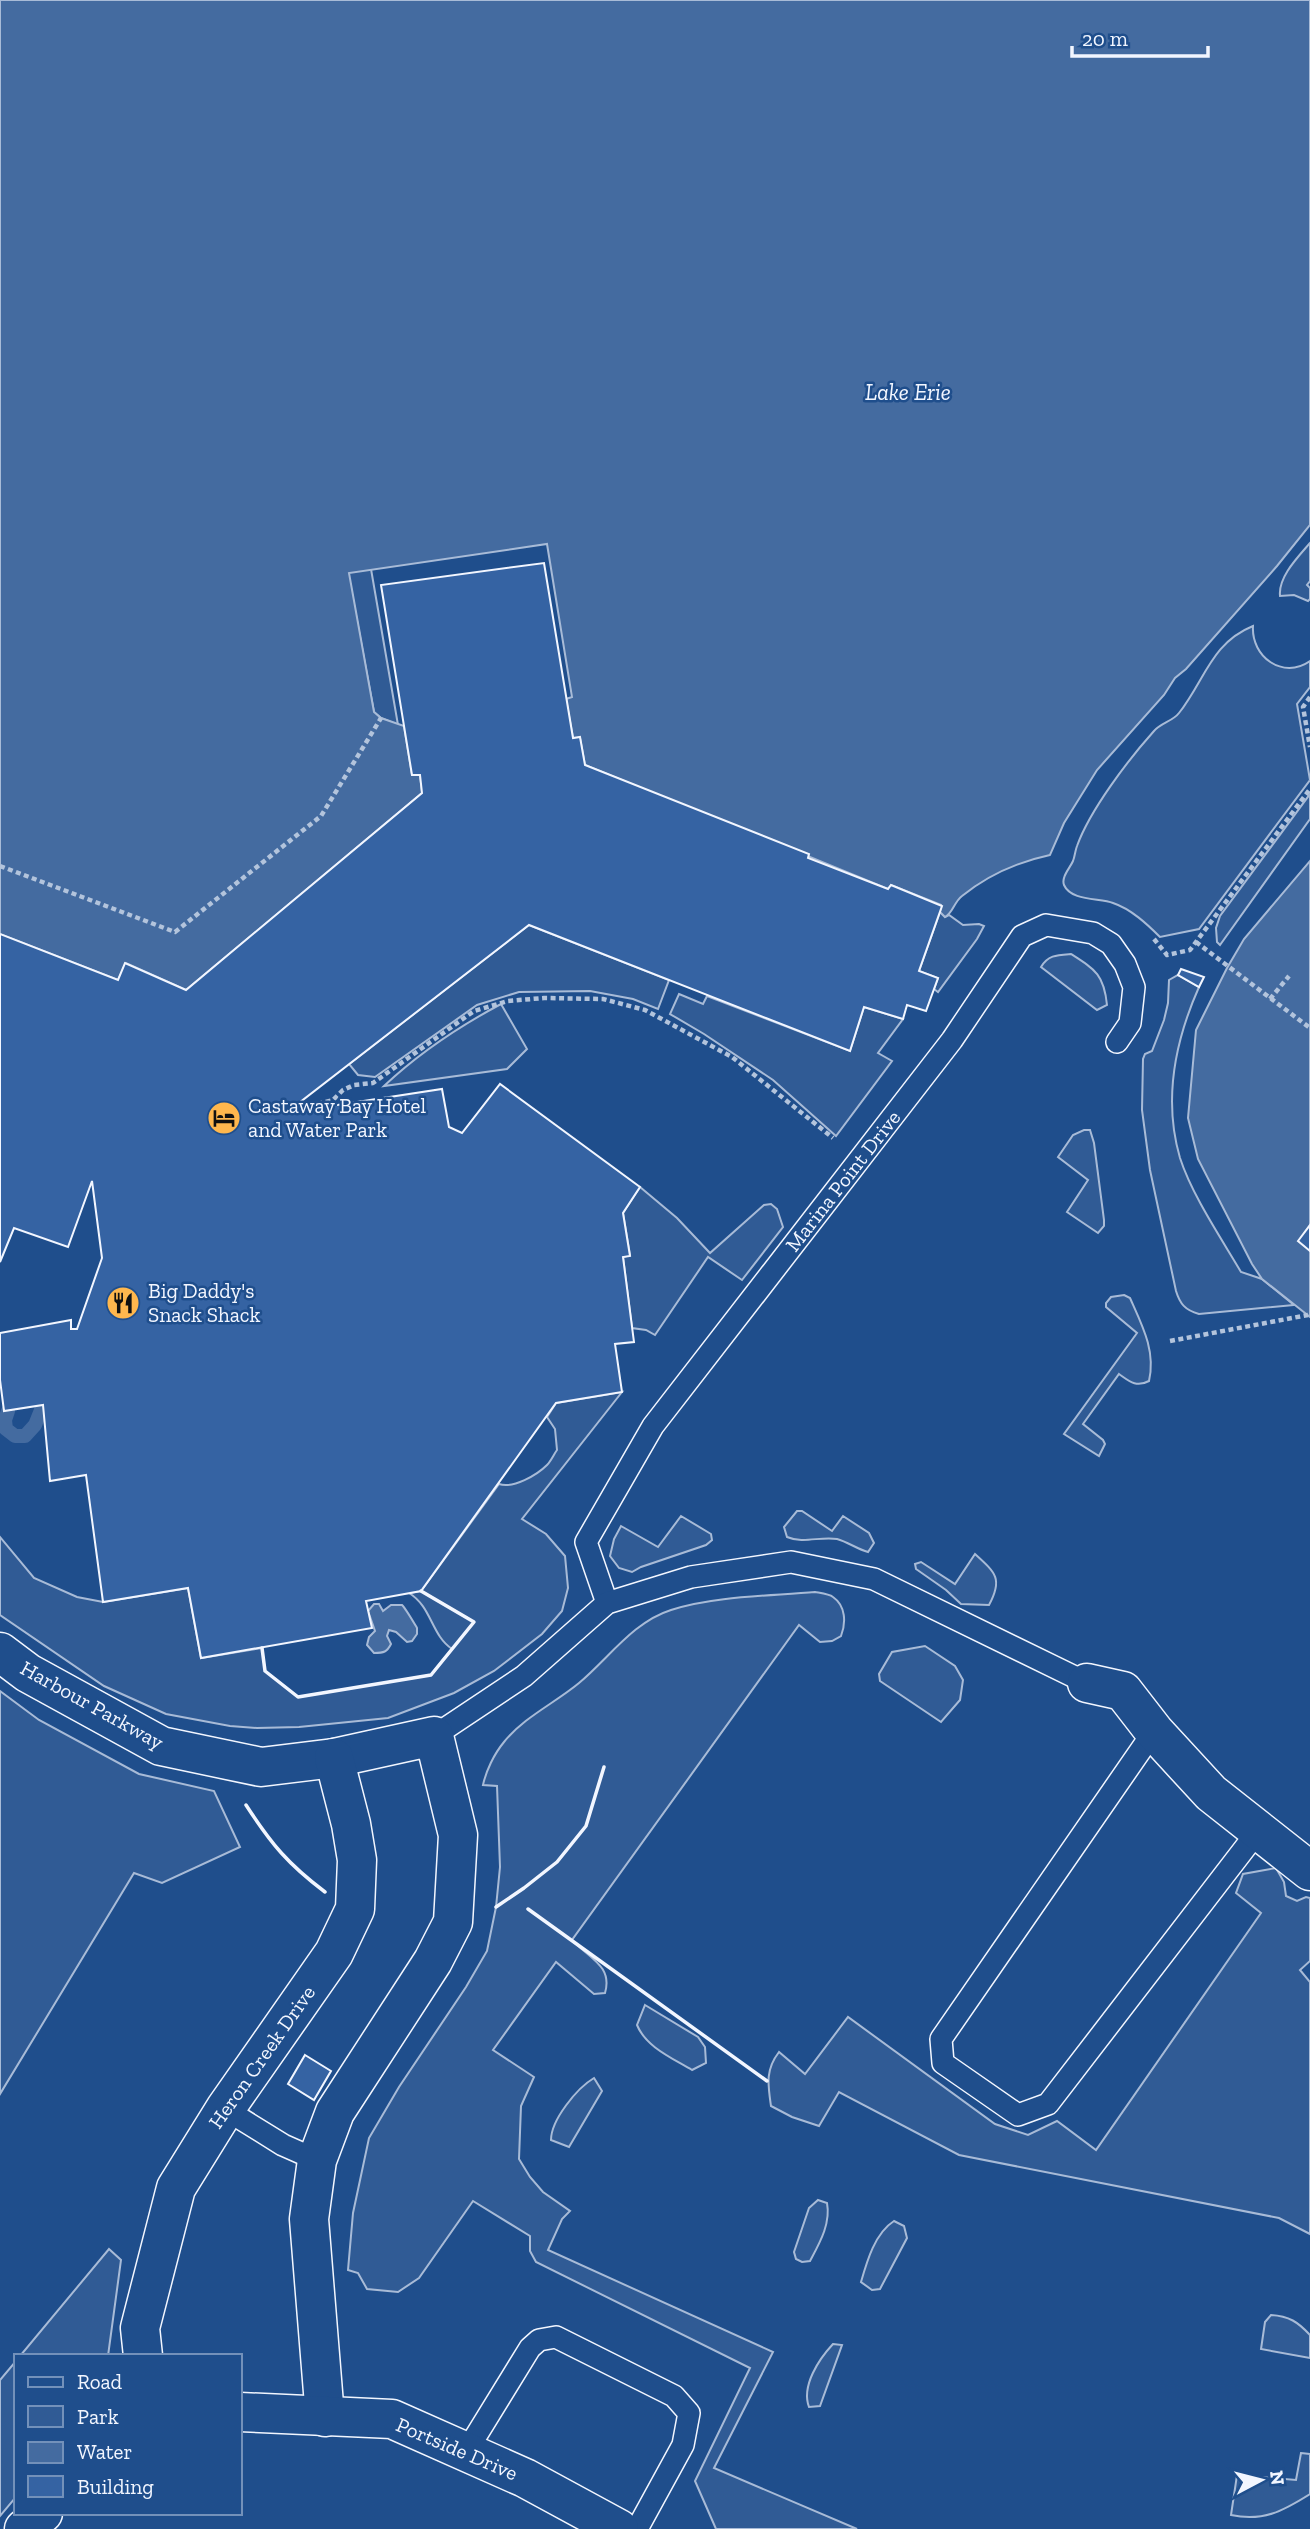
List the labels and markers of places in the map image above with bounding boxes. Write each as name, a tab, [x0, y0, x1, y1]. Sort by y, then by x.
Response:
place label: Castaway Bay Hotel and Water Park	[248, 1093, 426, 1142]
hotel icon: Castaway Bay Hotel and Water Park	[205, 1099, 243, 1137]
place label: Big Daddy's Snack Shack	[148, 1278, 261, 1327]
restaurant icon: Big Daddy's Snack Shack	[104, 1284, 142, 1322]

